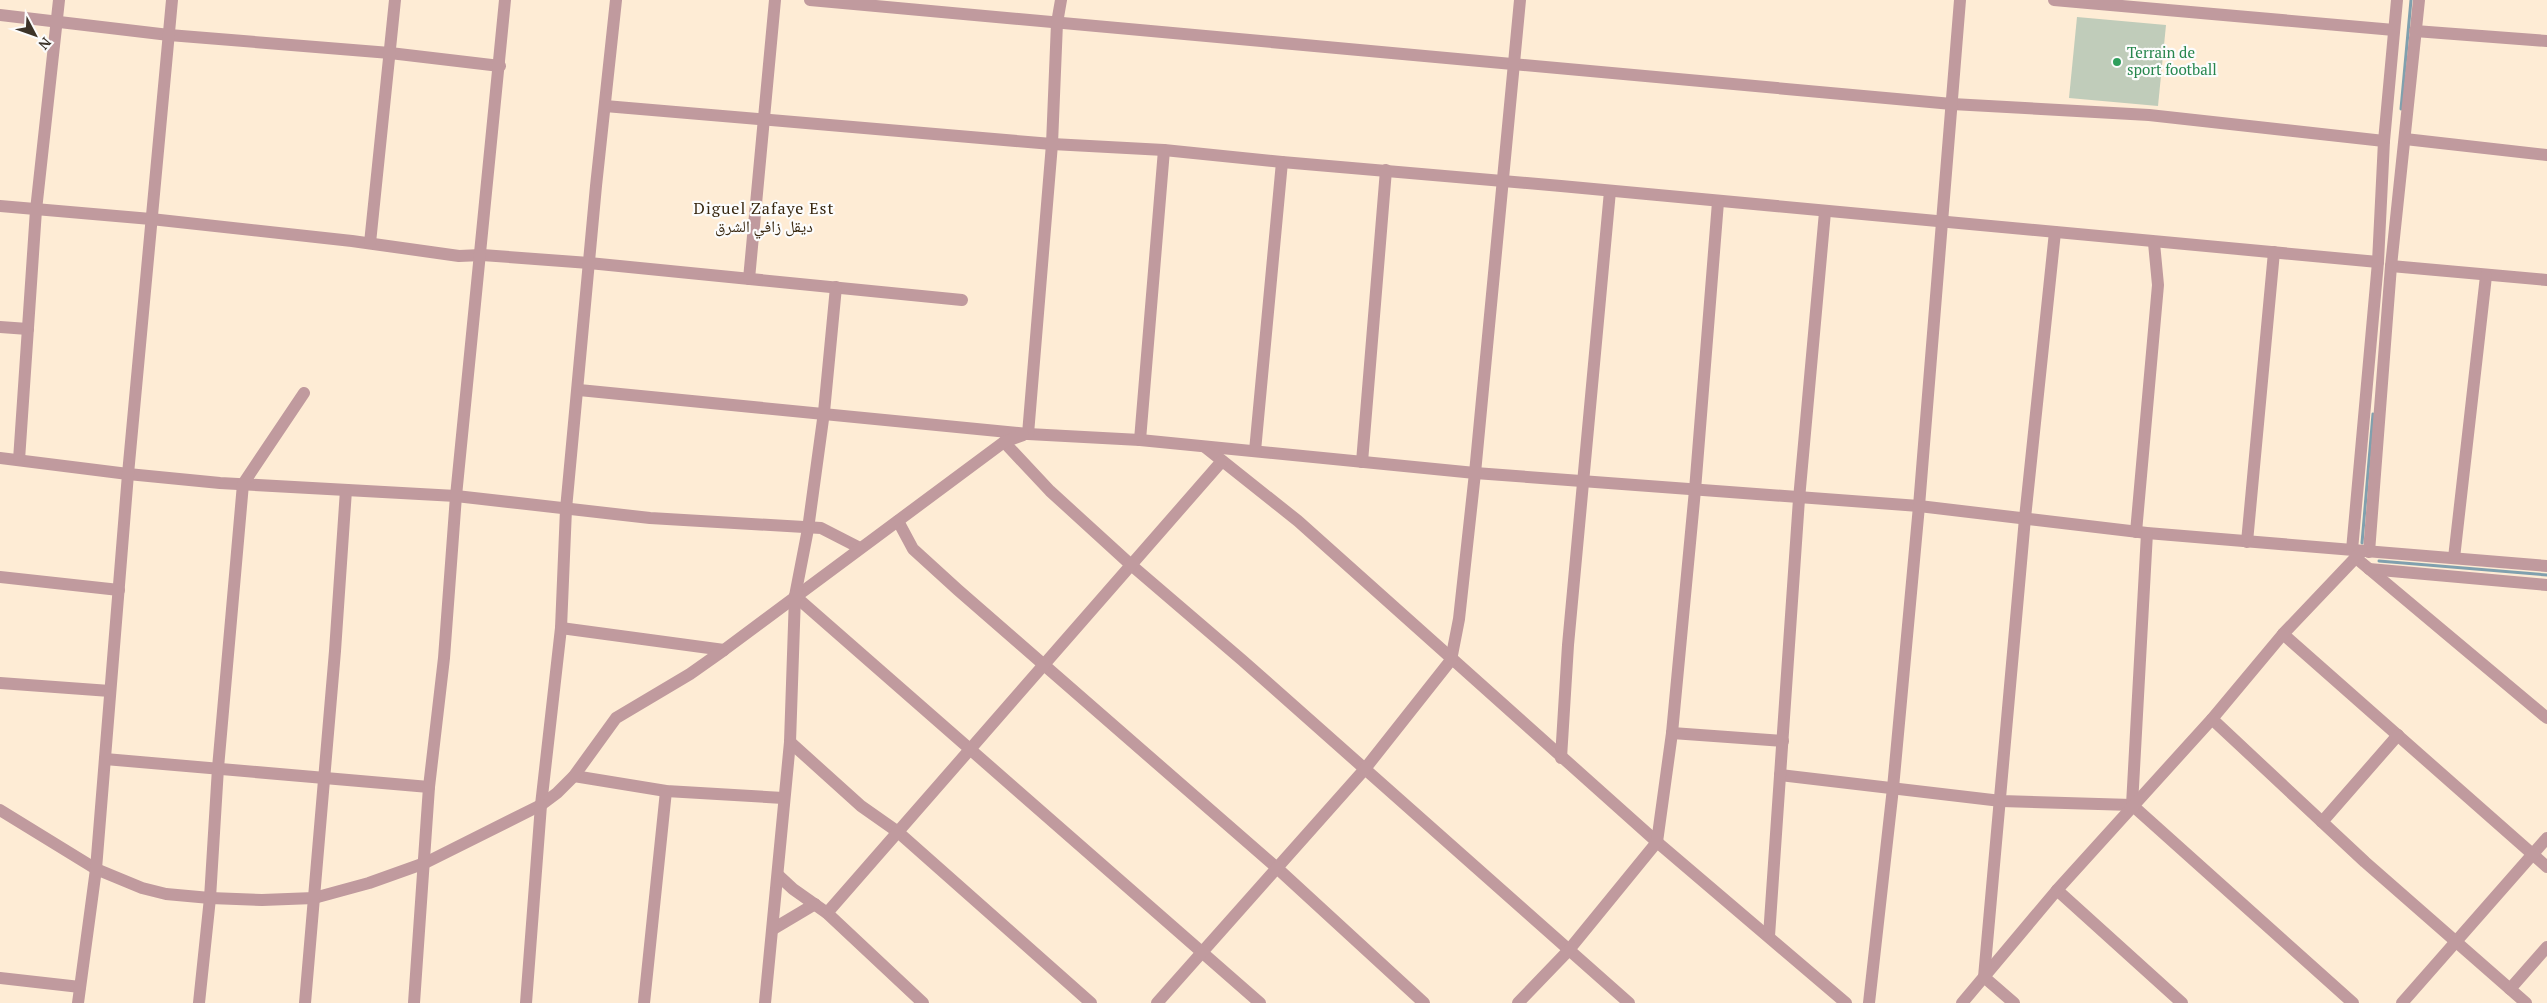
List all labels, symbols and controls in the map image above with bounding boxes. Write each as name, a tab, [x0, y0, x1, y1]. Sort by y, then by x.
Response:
north arrow	[10, 10, 60, 60]
text: N	[34, 34, 56, 54]
place label: Terrain de sport football	[2127, 42, 2217, 79]
marker: Terrain de sport football	[2111, 56, 2123, 68]
district label: Diguel Zafaye Est ديقل زافي الشرق	[694, 197, 834, 239]

